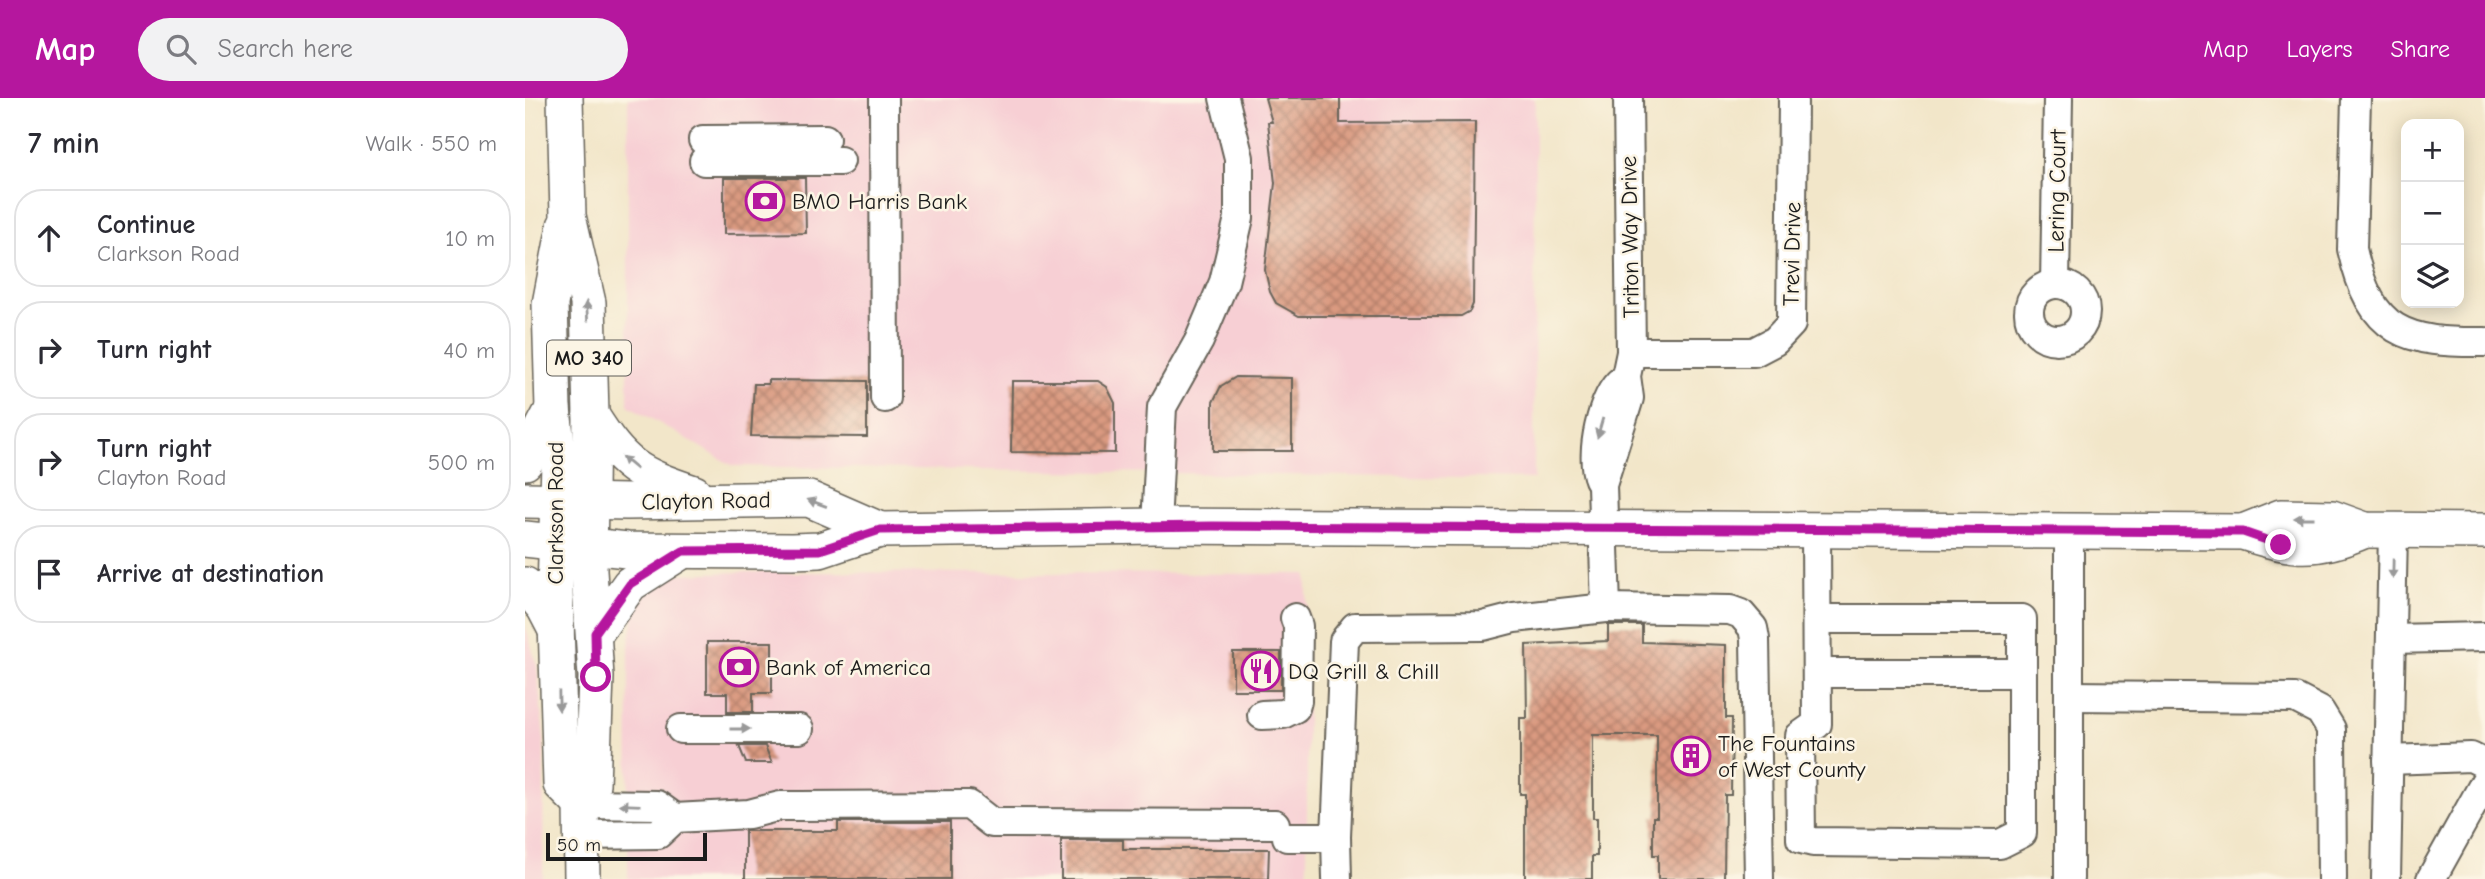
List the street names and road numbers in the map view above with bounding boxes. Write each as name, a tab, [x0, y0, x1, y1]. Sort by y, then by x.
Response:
street label: Lering Court	[2042, 128, 2072, 253]
street label: Triton Way Drive	[1615, 156, 1645, 318]
street label: Trevi Drive	[1778, 202, 1806, 306]
road number: MO 340	[547, 341, 631, 376]
street label: Clarkson Road	[542, 441, 569, 585]
street label: Clayton Road	[641, 486, 771, 516]

